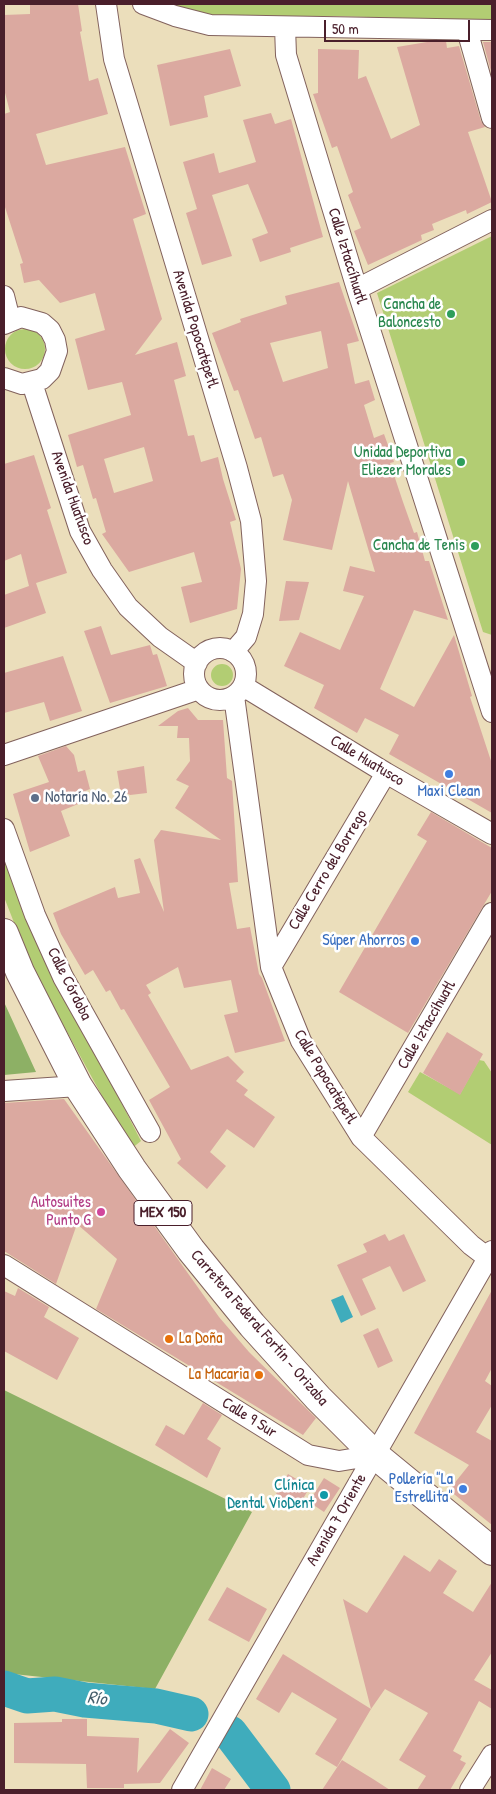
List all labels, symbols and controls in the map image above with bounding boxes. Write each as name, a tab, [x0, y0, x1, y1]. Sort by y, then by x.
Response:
scale bar	[326, 10, 472, 42]
text: 50 m	[332, 18, 359, 39]
street label: Calle Iztaccíhuatl	[323, 206, 371, 306]
street label: Avenida Popocatépetl	[168, 268, 222, 390]
place label: Cancha de Baloncesto	[378, 295, 441, 333]
marker: Cancha de Baloncesto	[445, 308, 457, 320]
place label: Unidad Deportiva Eliezer Morales	[354, 443, 451, 481]
street label: Avenida Huatusco	[46, 448, 98, 548]
marker: Unidad Deportiva Eliezer Morales	[455, 456, 467, 468]
place label: Cancha de Tenis	[373, 536, 465, 556]
marker: Cancha de Tenis	[469, 540, 481, 552]
street label: Calle Huatusco	[327, 731, 407, 791]
marker: Maxi Clean	[443, 768, 455, 780]
place label: Maxi Clean	[417, 782, 481, 802]
place label: Notaría No. 26	[45, 788, 127, 808]
marker: Notaría No. 26	[29, 792, 41, 804]
street label: Calle Cerro del Borrego	[285, 806, 371, 934]
place label: Súper Ahorros	[322, 931, 405, 951]
marker: Súper Ahorros	[409, 935, 421, 947]
street label: Calle Córdoba	[43, 944, 95, 1024]
street label: Calle Iztaccíhuatl	[394, 977, 460, 1073]
street label: Calle Popocatépetl	[289, 1026, 361, 1128]
place label: Autosuites Punto G	[31, 1193, 91, 1231]
road number: MEX 150	[134, 1200, 192, 1226]
marker: Autosuites Punto G	[95, 1206, 107, 1218]
street label: Carretera Federal Fortín - Orizaba	[186, 1246, 332, 1410]
place label: La Doña	[179, 1329, 222, 1349]
marker: La Doña	[163, 1333, 175, 1345]
place label: La Macaria	[189, 1365, 249, 1385]
marker: La Macaria	[253, 1369, 265, 1381]
street label: Calle 9 Sur	[218, 1394, 280, 1442]
street label: Avenida 7 Oriente	[303, 1470, 371, 1570]
place label: Pollería "La Estrellita"	[389, 1470, 453, 1508]
place label: Clínica Dental VioDent	[227, 1476, 314, 1514]
marker: Pollería "La Estrellita"	[457, 1483, 469, 1495]
marker: Clínica Dental VioDent	[318, 1489, 330, 1501]
water label: Río	[86, 1687, 108, 1711]

